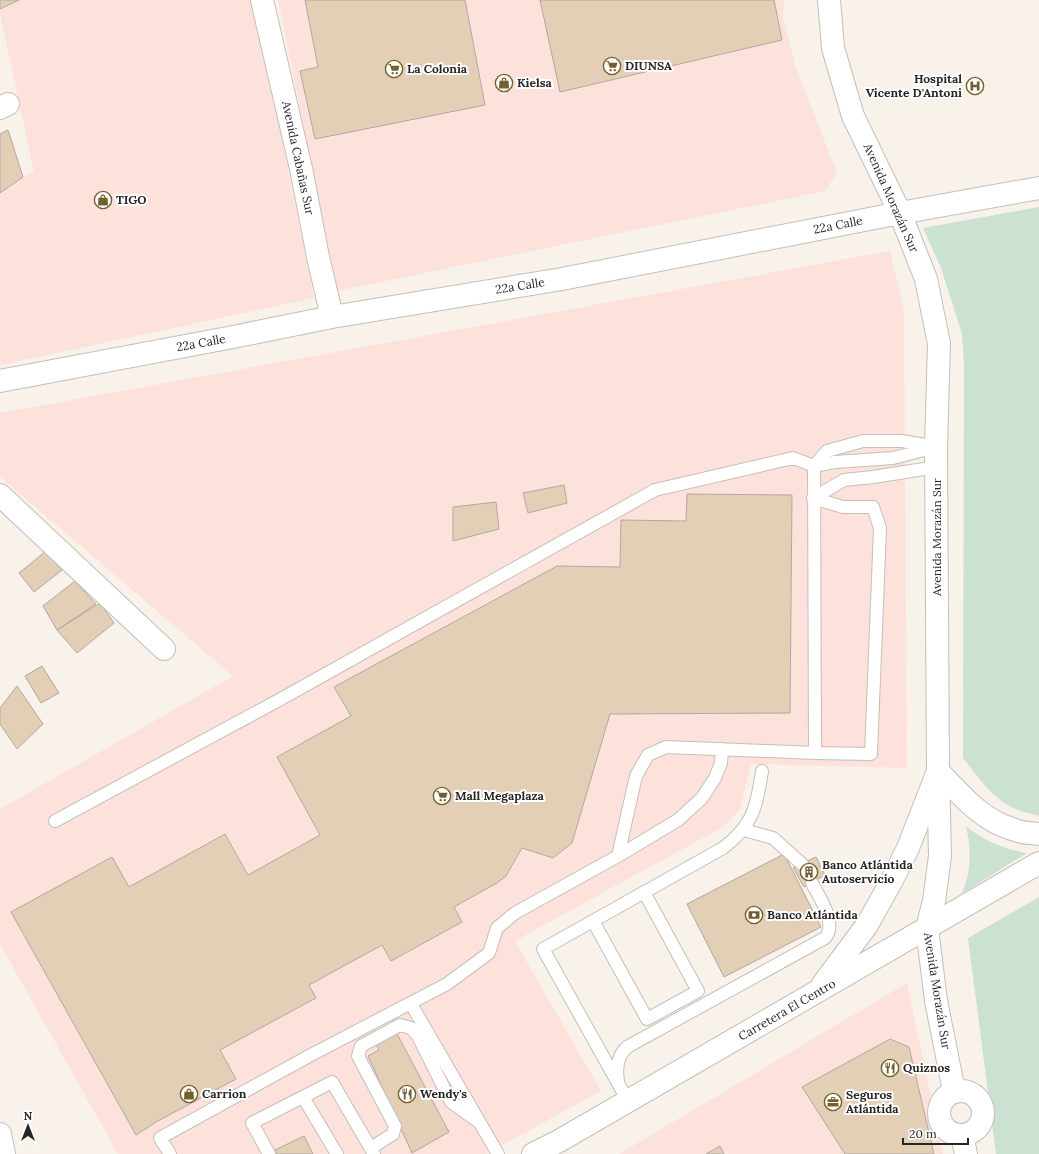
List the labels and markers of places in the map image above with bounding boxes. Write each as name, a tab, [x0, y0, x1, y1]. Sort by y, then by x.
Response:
supermarket icon: DIUNSA	[602, 56, 622, 76]
place label: DIUNSA	[625, 58, 672, 73]
supermarket icon: La Colonia	[384, 59, 404, 79]
place label: La Colonia	[407, 61, 468, 76]
place label: Hospital Vicente D'Antoni	[866, 71, 962, 100]
shop icon: Kielsa	[494, 73, 514, 93]
place label: Kielsa	[517, 75, 552, 90]
hospital icon: Hospital Vicente D'Antoni	[965, 76, 985, 96]
shop icon: TIGO	[93, 190, 113, 210]
place label: TIGO	[116, 192, 147, 207]
supermarket icon: Mall Megaplaza	[432, 786, 452, 806]
place label: Mall Megaplaza	[455, 788, 545, 803]
place label: Banco Atlántida Autoservicio	[822, 857, 913, 886]
building icon: Banco Atlántida Autoservicio	[799, 862, 819, 882]
bank icon: Banco Atlántida	[744, 905, 764, 925]
place label: Banco Atlántida	[767, 907, 858, 922]
restaurant icon: Quiznos	[880, 1058, 900, 1078]
place label: Quiznos	[903, 1060, 950, 1075]
shop icon: Carrion	[179, 1084, 199, 1104]
restaurant icon: Wendy's	[397, 1084, 417, 1104]
place label: Carrion	[202, 1086, 247, 1101]
place label: Wendy's	[420, 1086, 467, 1101]
place label: Seguros Atlántida	[846, 1087, 899, 1116]
office icon: Seguros Atlántida	[823, 1092, 843, 1112]

